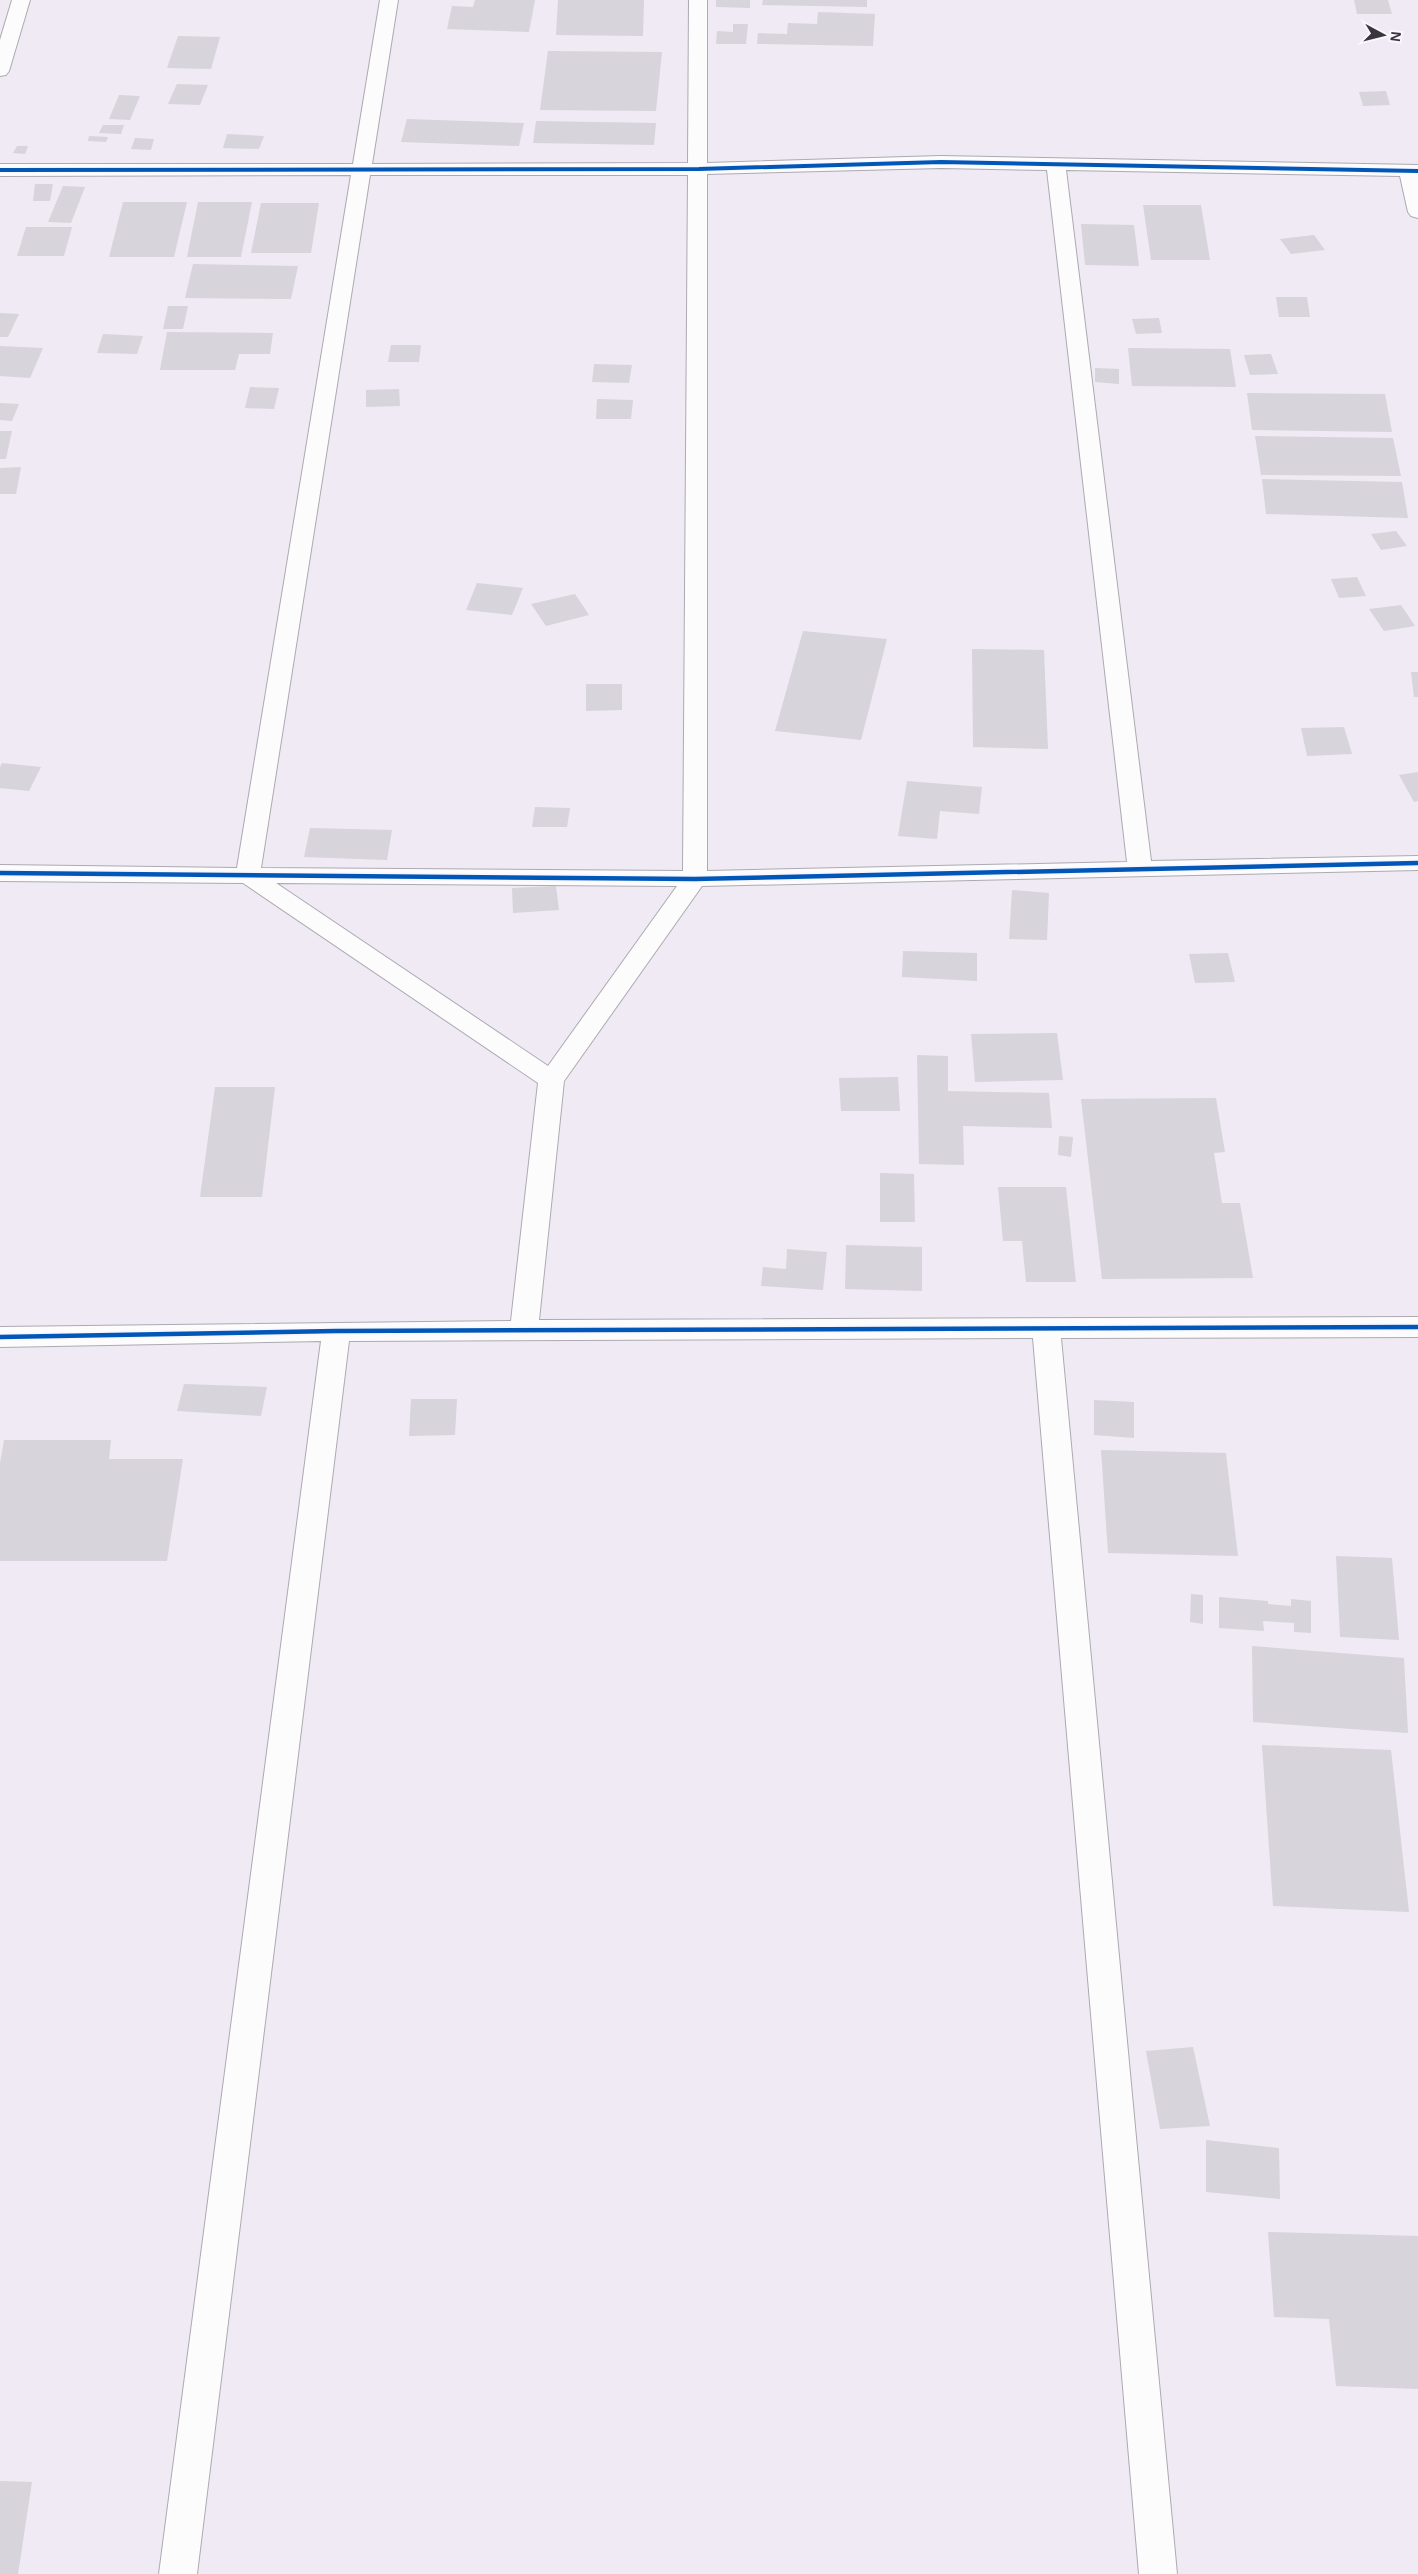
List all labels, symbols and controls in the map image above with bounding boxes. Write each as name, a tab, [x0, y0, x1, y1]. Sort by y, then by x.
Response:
north arrow	[1358, 10, 1408, 60]
text: N	[1387, 31, 1404, 43]

